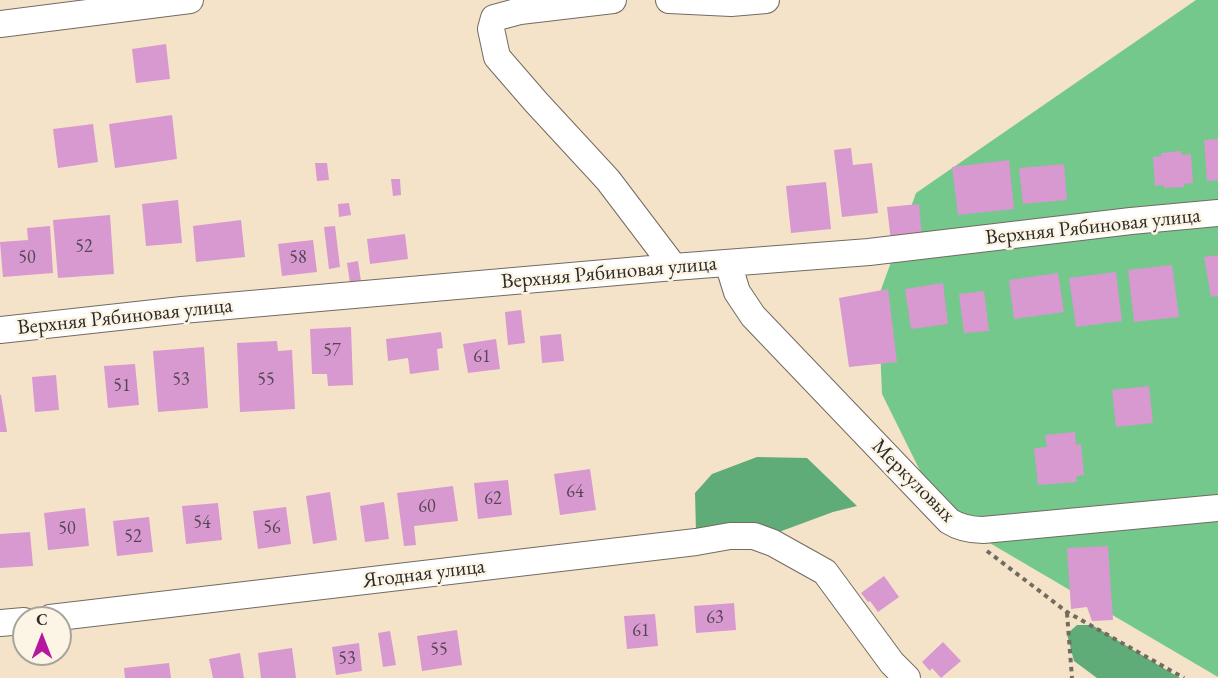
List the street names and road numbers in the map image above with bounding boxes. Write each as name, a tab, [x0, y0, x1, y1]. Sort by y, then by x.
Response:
street label: Верхняя Рябиновая улица	[984, 203, 1202, 251]
street label: Верхняя Рябиновая улица	[500, 251, 718, 295]
street label: Верхняя Рябиновая улица	[16, 293, 234, 341]
street label: Меркуловых	[866, 434, 960, 528]
street label: Ягодная улица	[361, 554, 487, 594]

